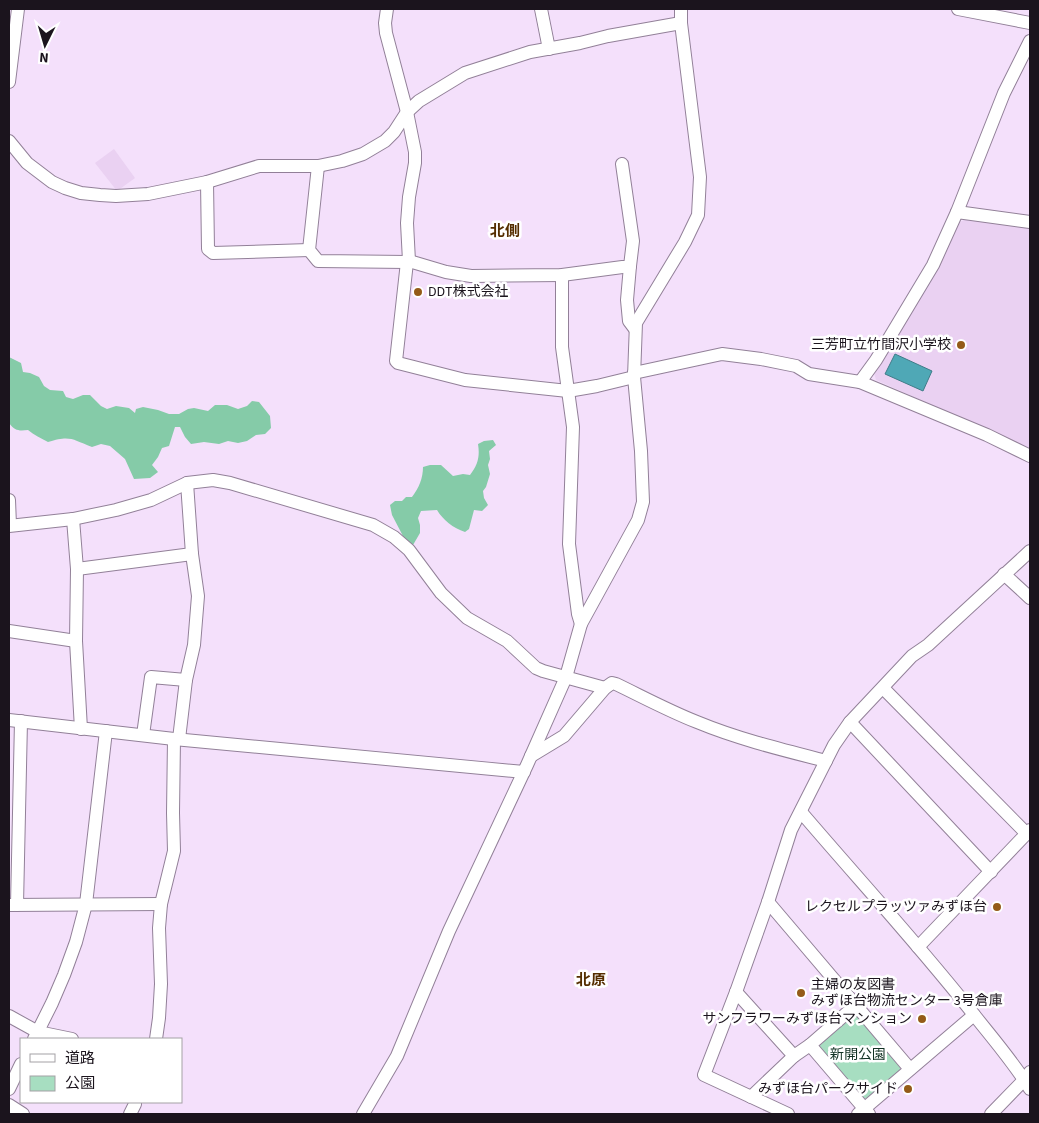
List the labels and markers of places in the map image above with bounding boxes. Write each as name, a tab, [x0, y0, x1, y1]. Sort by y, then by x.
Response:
place label: DDT株式会社	[428, 282, 508, 302]
marker: DDT株式会社	[412, 286, 424, 298]
place label: 三芳町立竹間沢小学校	[811, 335, 951, 355]
marker: 三芳町立竹間沢小学校	[955, 339, 967, 351]
place label: レクセルプラッツァみずほ台	[805, 897, 987, 917]
marker: レクセルプラッツァみずほ台	[991, 901, 1003, 913]
place label: 主婦の友図書 みずほ台物流センター 3号倉庫	[811, 975, 1003, 1011]
marker: 主婦の友図書 みずほ台物流センター 3号倉庫	[795, 987, 807, 999]
place label: サンフラワーみずほ台マンション	[702, 1009, 912, 1029]
marker: サンフラワーみずほ台マンション	[916, 1013, 928, 1025]
place label: みずほ台パークサイド	[758, 1079, 898, 1099]
marker: みずほ台パークサイド	[902, 1083, 914, 1095]

